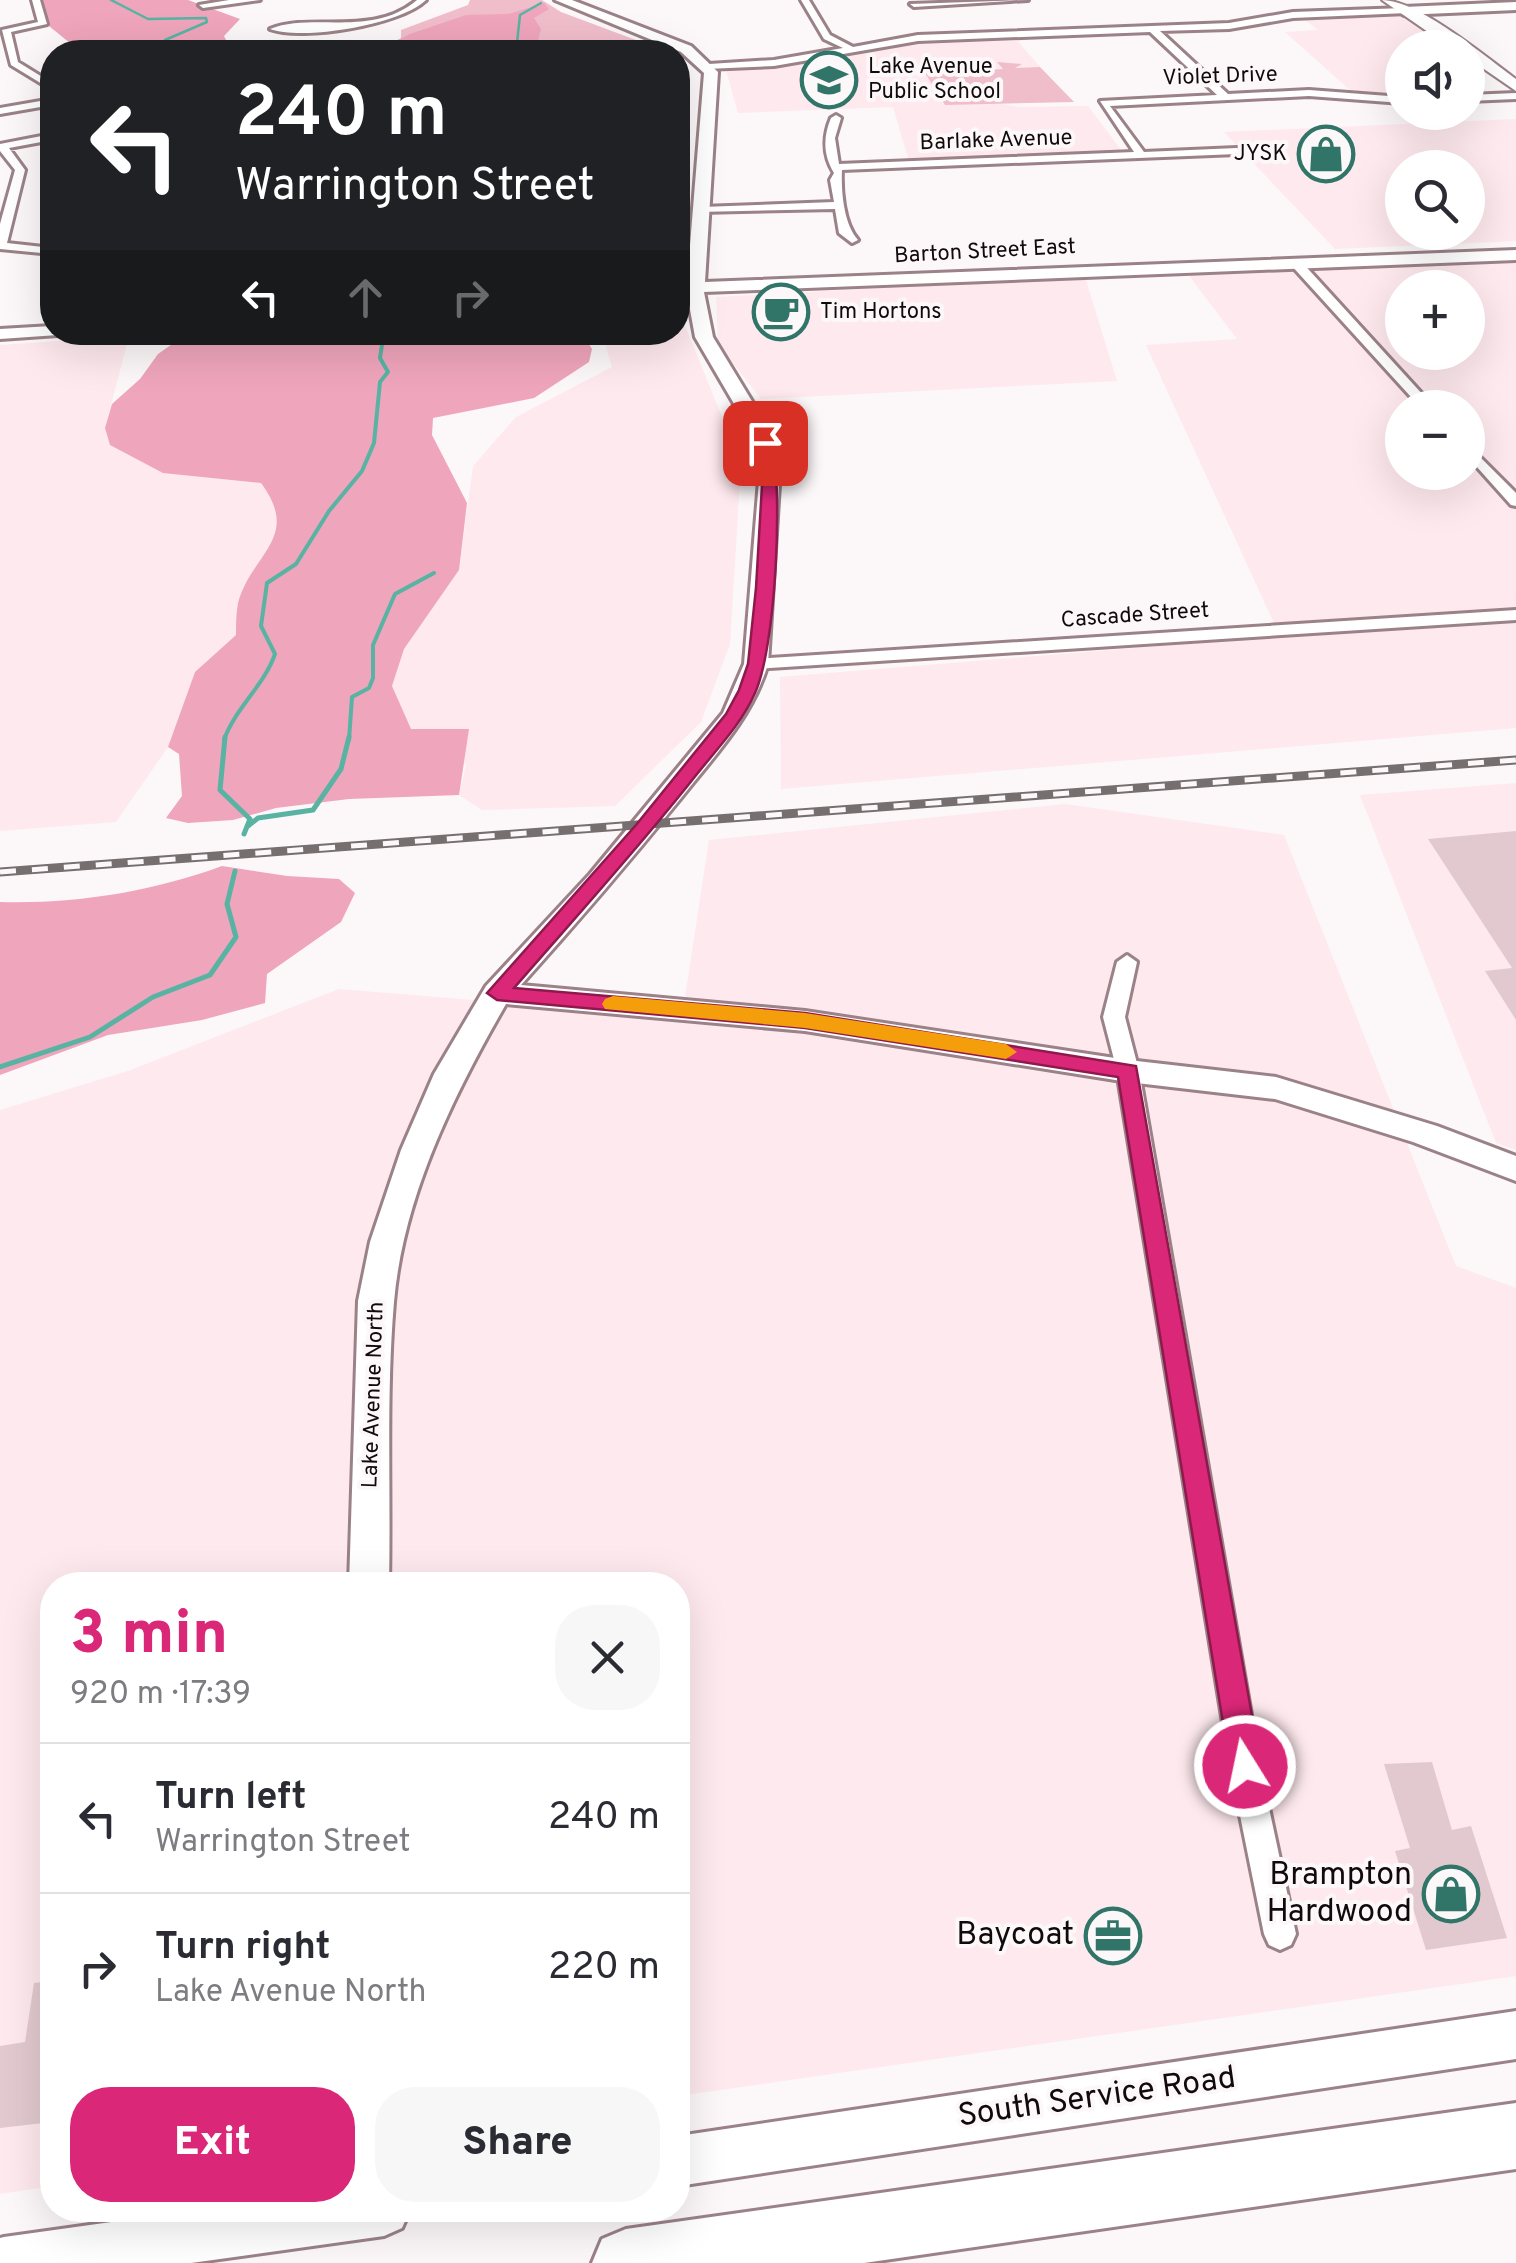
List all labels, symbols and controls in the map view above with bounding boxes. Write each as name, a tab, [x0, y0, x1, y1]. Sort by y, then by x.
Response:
map controls	[1385, 30, 1485, 490]
button: sound	[1385, 30, 1485, 130]
school or university icon: Lake Avenue Public School	[799, 50, 859, 110]
place label: Lake Avenue Public School	[868, 54, 1001, 106]
street label: Violet Drive	[1162, 61, 1278, 93]
text: 240 m	[235, 72, 448, 161]
icon: left	[70, 80, 200, 210]
shop icon: JYSK	[1296, 124, 1356, 184]
street label: Barlake Avenue	[919, 125, 1073, 157]
place label: JYSK	[1234, 141, 1287, 168]
button: search	[1385, 150, 1485, 250]
text: Warrington Street	[235, 159, 595, 216]
street label: Barton Street East	[893, 234, 1077, 270]
icon: left	[233, 270, 288, 325]
icon: ahead	[338, 270, 393, 325]
icon: right	[443, 270, 498, 325]
button: +	[1385, 270, 1485, 370]
cafe icon: Tim Hortons	[751, 282, 811, 342]
place label: Tim Hortons	[820, 299, 942, 326]
button: −	[1385, 390, 1485, 490]
pin	[723, 401, 808, 486]
icon: arrive	[738, 416, 793, 471]
street label: Cascade Street	[1060, 597, 1210, 635]
street label: Lake Avenue North	[357, 1301, 391, 1489]
text: 3 min	[70, 1599, 228, 1675]
button: close	[555, 1605, 660, 1710]
text: 920 m · 17:39	[70, 1675, 251, 1715]
position arrow	[1193, 1714, 1297, 1818]
text: Turn left	[155, 1774, 307, 1823]
icon: left	[70, 1791, 125, 1846]
text: 240 m	[548, 1794, 660, 1843]
text: Warrington Street	[155, 1823, 411, 1863]
place label: Brampton Hardwood	[1266, 1856, 1412, 1933]
shop icon: Brampton Hardwood	[1421, 1864, 1481, 1924]
office icon: Baycoat	[1083, 1906, 1143, 1966]
place label: Baycoat	[956, 1916, 1074, 1956]
text: Turn right	[155, 1924, 330, 1973]
icon: right	[70, 1941, 125, 1996]
text: 220 m	[548, 1944, 660, 1993]
text: Lake Avenue North	[155, 1973, 427, 2013]
street label: South Service Road	[956, 2059, 1238, 2137]
button: Exit	[70, 2087, 355, 2202]
button: Share	[375, 2087, 660, 2202]

